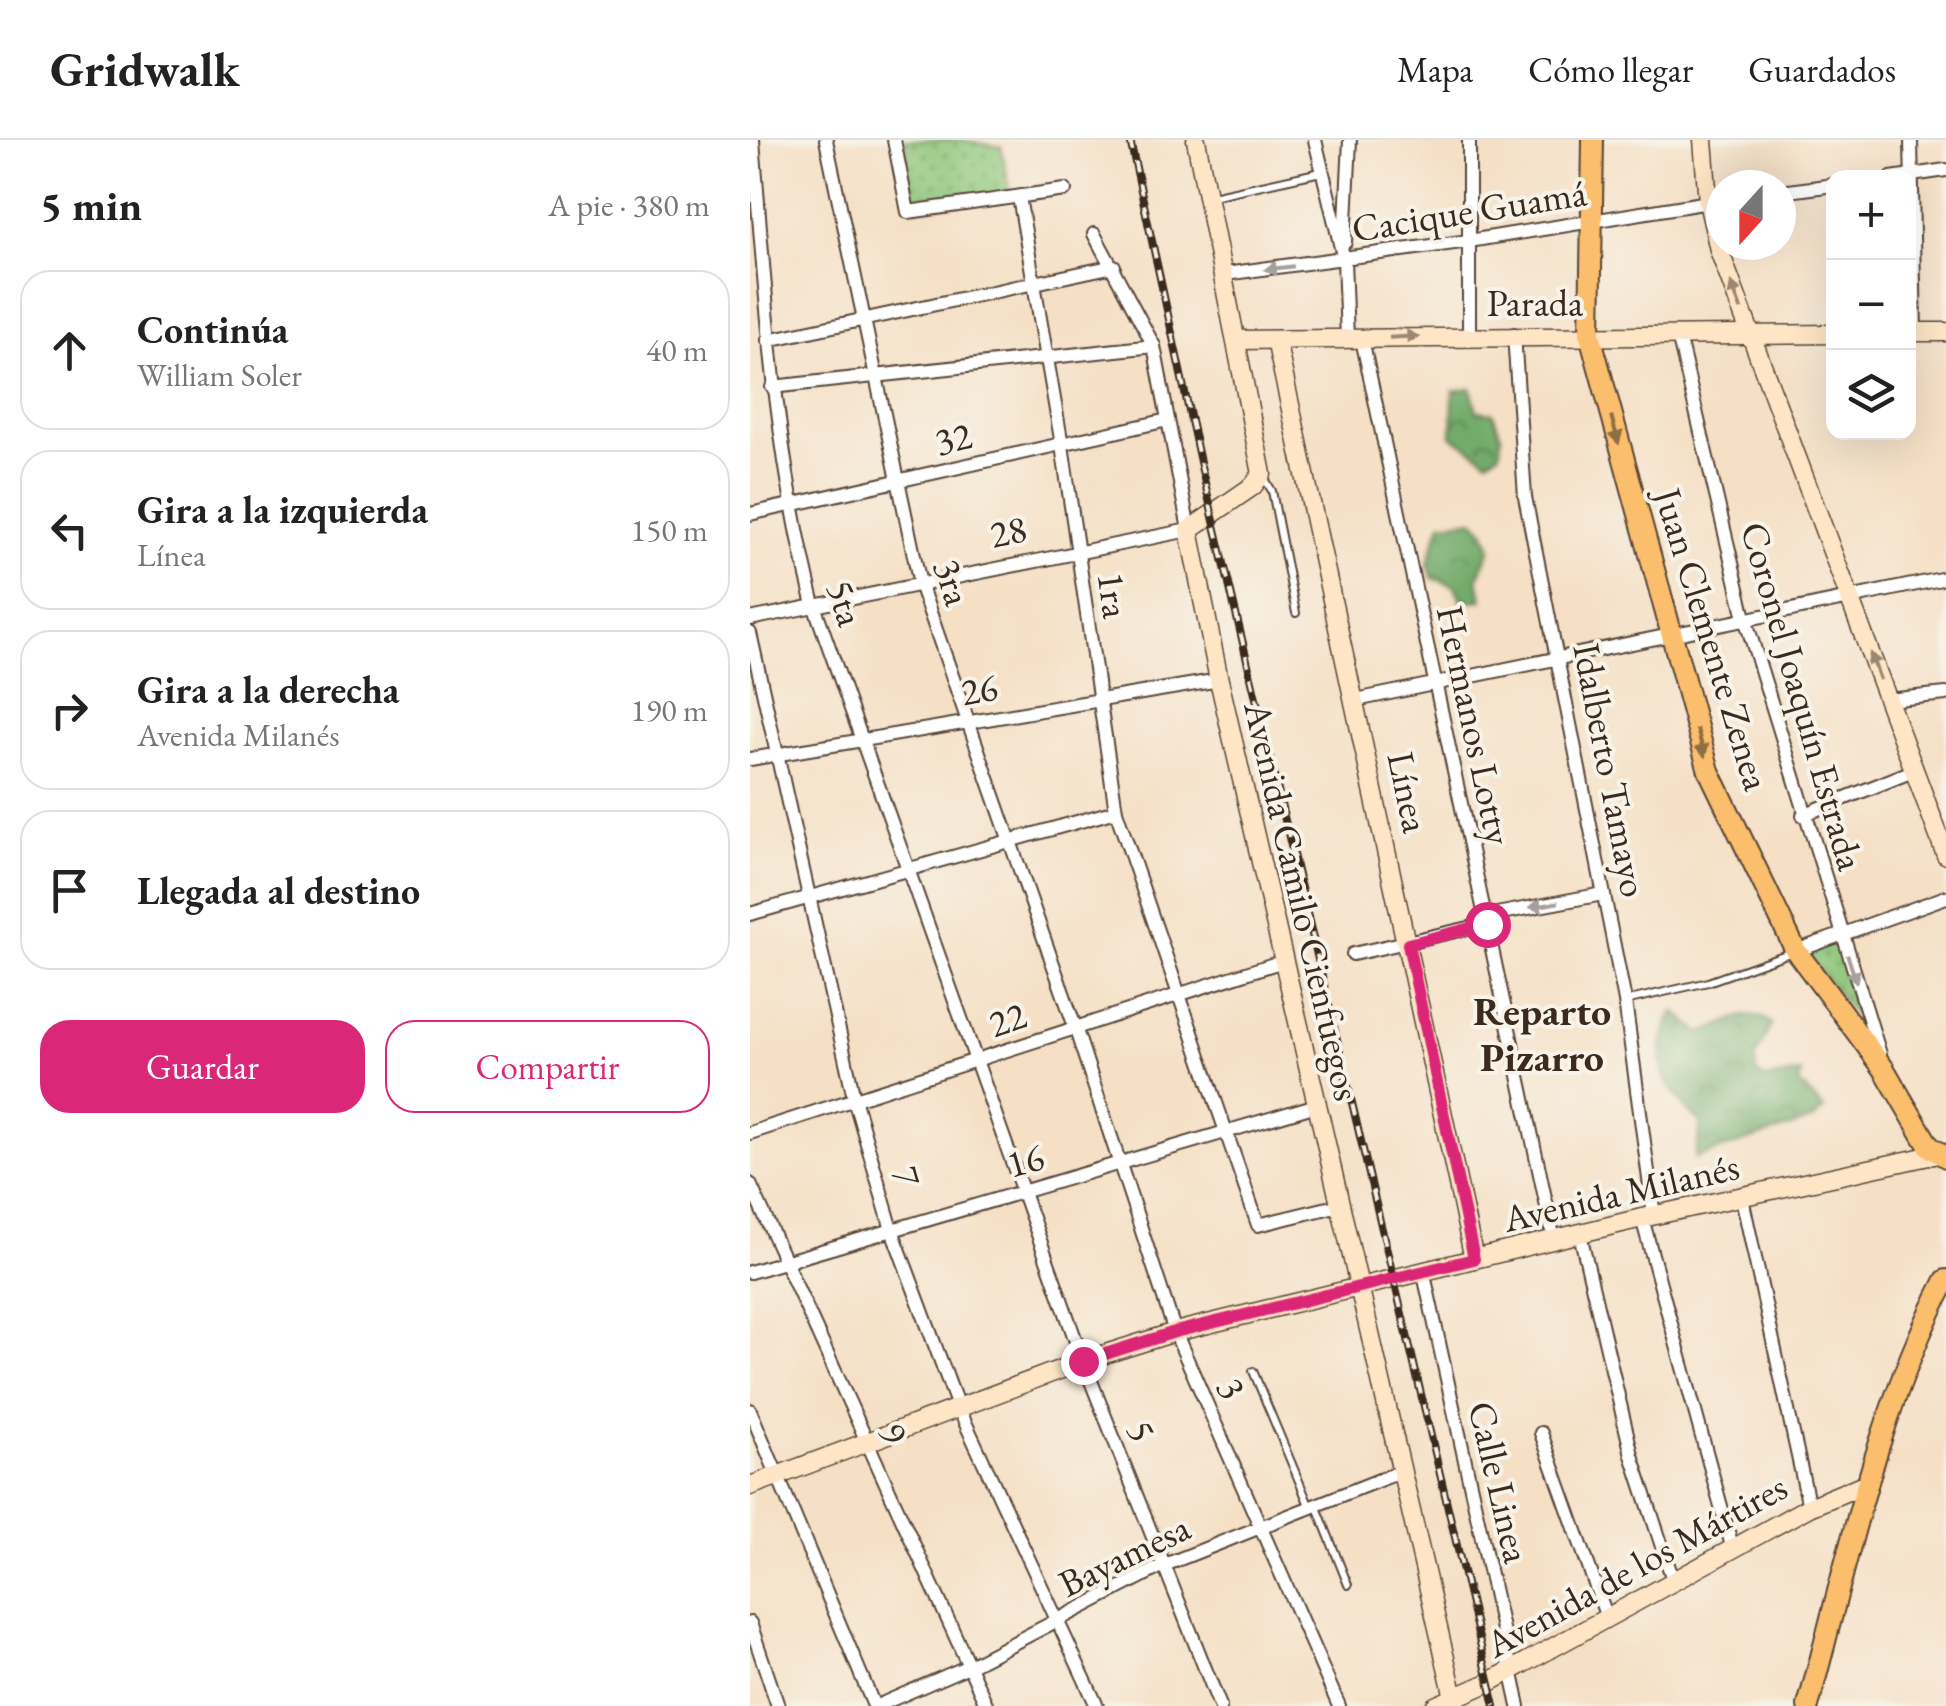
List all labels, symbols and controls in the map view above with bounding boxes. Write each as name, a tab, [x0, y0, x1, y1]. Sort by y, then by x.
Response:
text: Gridwalk	[50, 38, 240, 100]
text: Mapa	[1397, 47, 1473, 92]
text: Cómo llegar	[1528, 47, 1693, 92]
text: Guardados	[1748, 47, 1896, 92]
street label: Cacique Guamá	[1348, 167, 1591, 253]
north arrow	[1706, 170, 1796, 260]
map controls	[1826, 170, 1916, 440]
button: +	[1826, 170, 1916, 260]
text: 5 min	[40, 178, 142, 233]
text: A pie · 380 m	[548, 184, 710, 226]
one-way arrow	[1262, 260, 1294, 276]
button: −	[1826, 260, 1916, 350]
street label: Parada	[1487, 278, 1584, 327]
one-way arrow	[1728, 280, 1744, 310]
text: Continúa	[137, 305, 289, 354]
icon: ahead	[42, 323, 97, 378]
text: 40 m	[646, 329, 708, 371]
one-way arrow	[1389, 329, 1421, 345]
button: layers	[1826, 350, 1916, 440]
text: William Soler	[137, 354, 302, 396]
street label: 32	[930, 410, 976, 466]
one-way arrow	[1608, 414, 1624, 445]
street label: Juan Clemente Zenea	[1643, 479, 1782, 797]
text: Gira a la izquierda	[137, 485, 428, 534]
icon: left	[42, 503, 97, 558]
street label: 28	[985, 503, 1031, 559]
text: 150 m	[631, 509, 708, 551]
street label: Coronel Joaquín Estrada	[1730, 516, 1876, 876]
text: Línea	[137, 534, 206, 576]
street label: 3ra	[923, 553, 983, 612]
street label: 1ra	[1087, 569, 1142, 622]
street label: 5ta	[816, 574, 876, 633]
street label: Hermanos Lotty	[1426, 601, 1524, 849]
street label: Idalberto Tamayo	[1562, 639, 1660, 901]
one-way arrow	[1867, 650, 1882, 680]
street label: 26	[957, 662, 1001, 716]
text: Gira a la derecha	[137, 665, 400, 714]
icon: right	[42, 683, 97, 738]
text: 190 m	[631, 689, 708, 731]
street label: Avenida Camilo Cienfuegos	[1233, 696, 1373, 1105]
text: Avenida Milanés	[137, 714, 340, 756]
one-way arrow	[1694, 728, 1710, 759]
street label: Línea	[1377, 747, 1442, 838]
icon: arrive	[42, 863, 97, 918]
text: Llegada al destino	[137, 866, 420, 915]
one-way arrow	[1528, 898, 1559, 913]
route start	[1465, 902, 1511, 948]
one-way arrow	[1845, 954, 1860, 984]
district label: Reparto Pizarro	[1473, 985, 1611, 1083]
street label: 22	[982, 990, 1032, 1048]
button: Guardar	[40, 1020, 365, 1113]
button: Compartir	[385, 1020, 710, 1113]
street label: 16	[1001, 1131, 1049, 1189]
street label: Avenida Milanés	[1497, 1141, 1744, 1243]
street label: 7	[881, 1160, 933, 1192]
route end	[1061, 1339, 1107, 1385]
street label: 3	[1206, 1370, 1258, 1406]
street label: Calle Linea	[1458, 1396, 1543, 1568]
street label: 9	[868, 1414, 920, 1452]
street label: 5	[1116, 1414, 1168, 1448]
street label: Avenida de los Mártires	[1476, 1462, 1795, 1669]
street label: Bayamesa	[1050, 1502, 1198, 1608]

